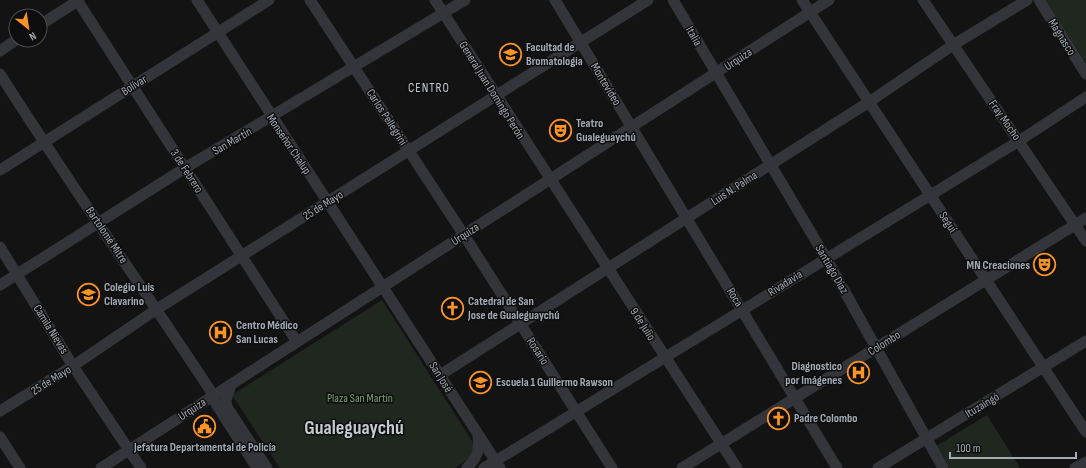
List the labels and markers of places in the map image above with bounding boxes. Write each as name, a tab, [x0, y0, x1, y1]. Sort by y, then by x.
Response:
place label: Facultad de Bromatologia	[526, 40, 583, 69]
school or university icon: Facultad de Bromatologia	[497, 41, 523, 67]
place label: Teatro Gualeguaychú	[576, 116, 636, 145]
theatre icon: Teatro Gualeguaychú	[548, 117, 574, 143]
theatre icon: MN Creaciones	[1032, 252, 1058, 278]
place label: MN Creaciones	[967, 258, 1030, 273]
place label: Colegio Luis Clavarino	[104, 280, 155, 309]
school or university icon: Colegio Luis Clavarino	[76, 281, 102, 307]
place label: Catedral de San Jose de Gualeguaychú	[467, 294, 559, 323]
church icon: Catedral de San Jose de Gualeguaychú	[439, 295, 465, 321]
place label: Centro Médico San Lucas	[236, 318, 298, 347]
hospital icon: Centro Médico San Lucas	[207, 319, 233, 345]
place label: Diagnostico por Imágenes	[785, 359, 842, 388]
hospital icon: Diagnostico por Imágenes	[845, 360, 871, 386]
school or university icon: Escuela 1 Guillermo Rawson	[467, 369, 493, 395]
place label: Escuela 1 Guillermo Rawson	[496, 375, 613, 390]
church icon: Padre Colombo	[766, 405, 792, 431]
place label: Padre Colombo	[794, 411, 857, 426]
public building icon: Jefatura Departamental de Policía	[192, 413, 218, 439]
place label: Jefatura Departamental de Policía	[133, 440, 276, 455]

